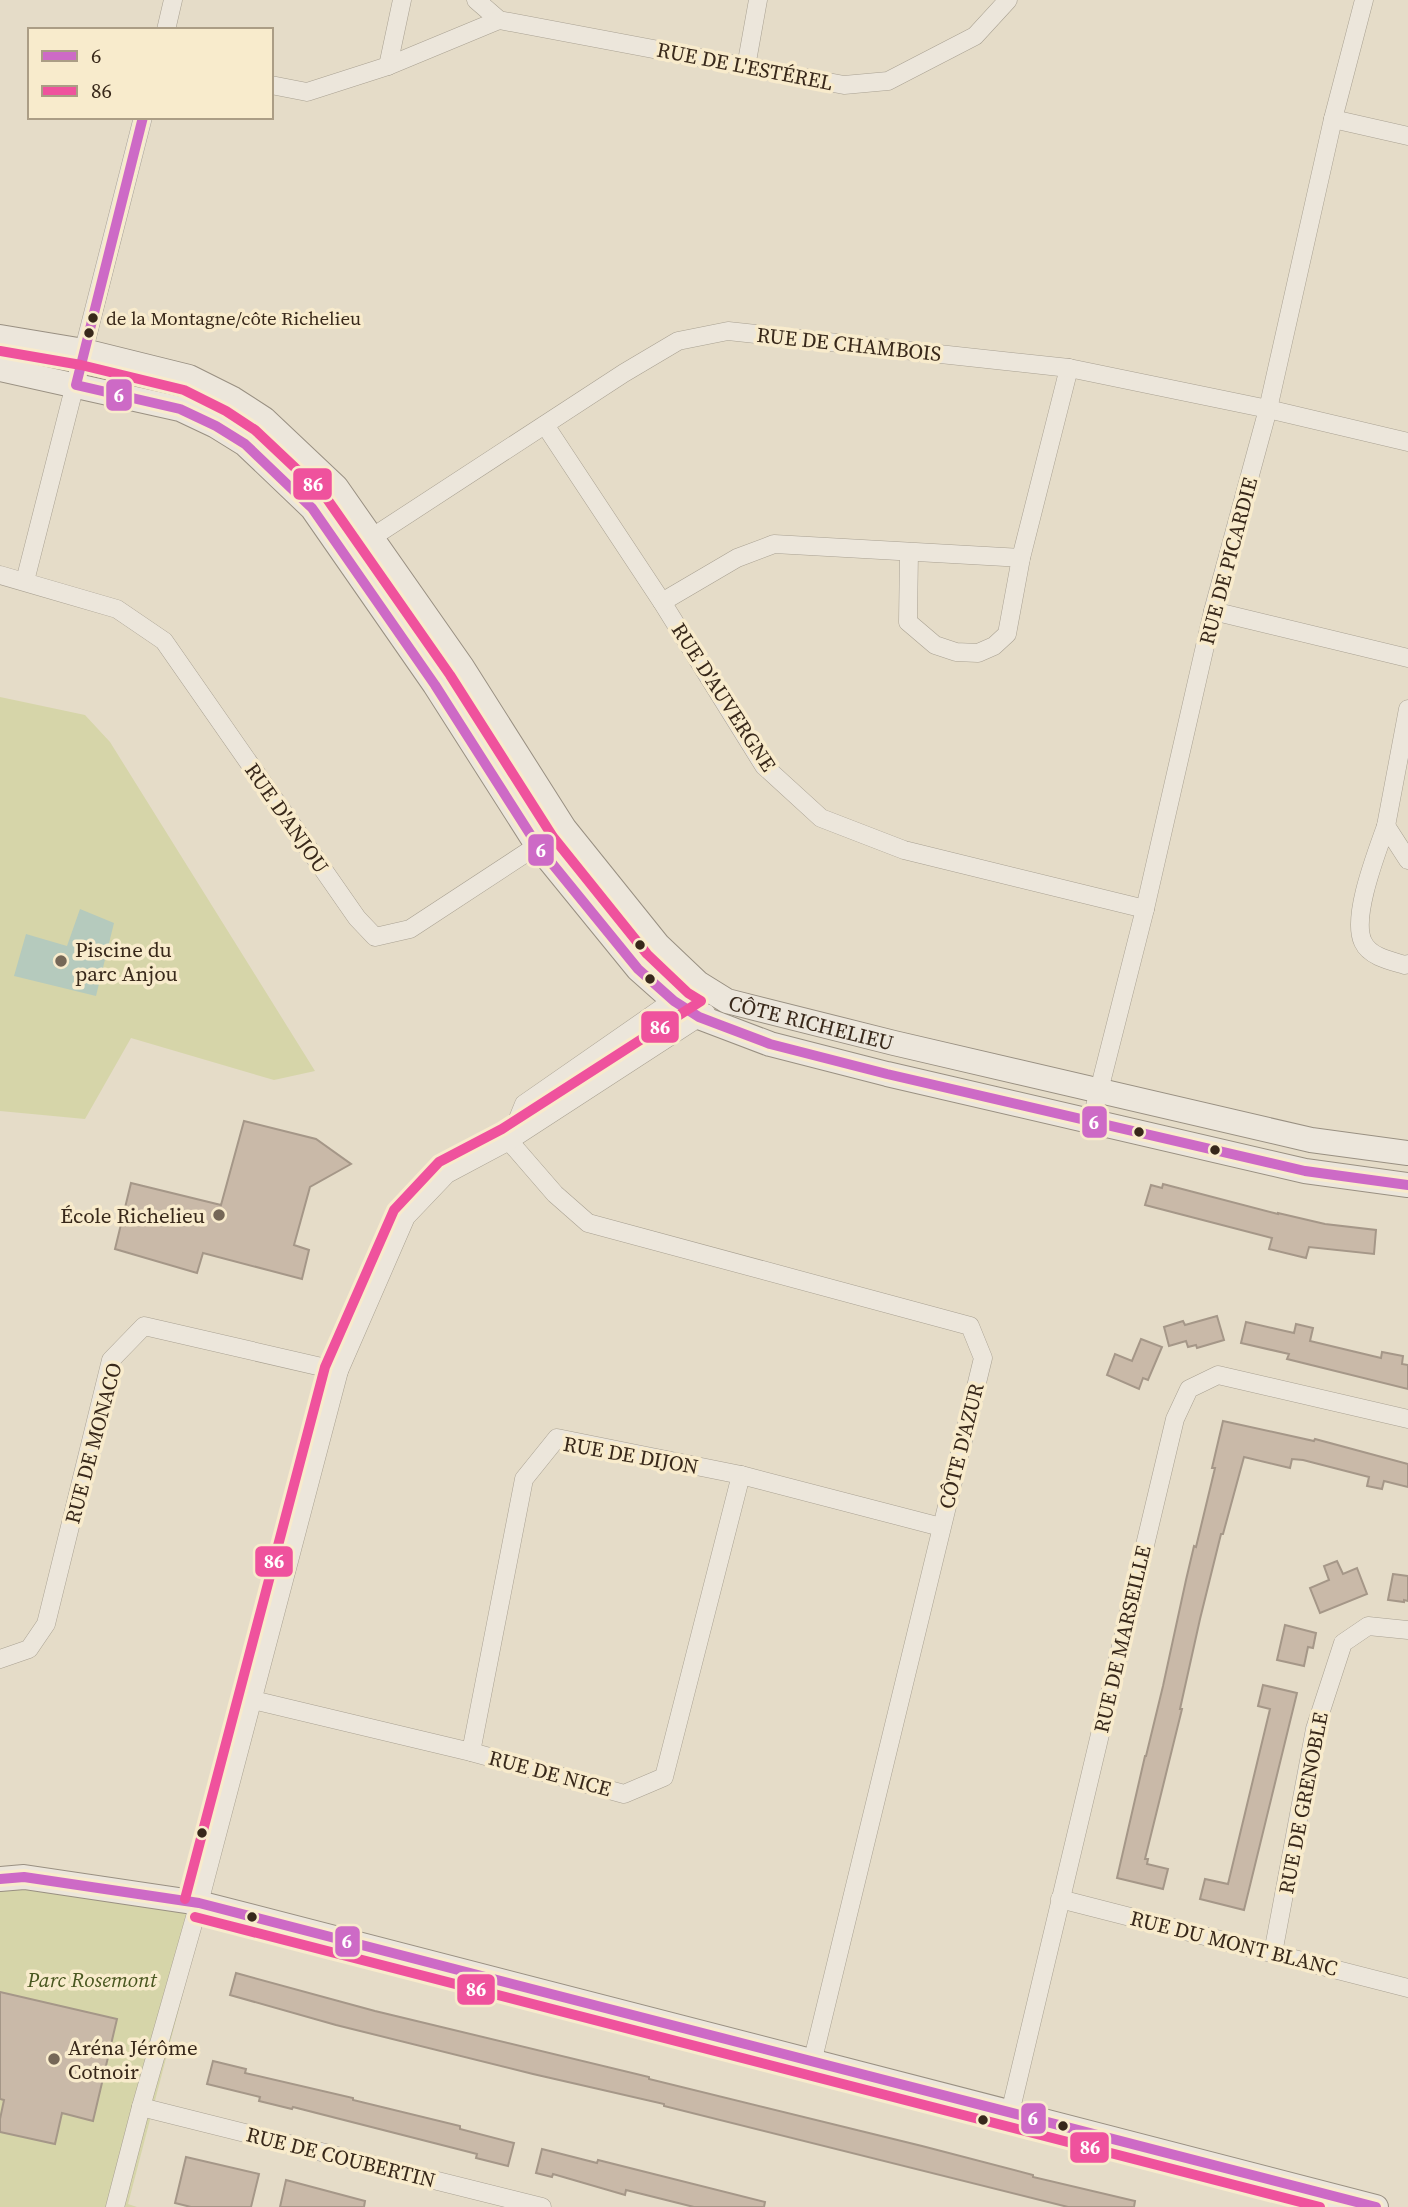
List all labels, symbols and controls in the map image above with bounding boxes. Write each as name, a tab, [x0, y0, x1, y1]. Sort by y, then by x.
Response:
legend	[28, 28, 273, 119]
street label: RUE DE L'ESTÉREL	[655, 35, 835, 97]
text: 6	[91, 41, 102, 70]
text: 86	[91, 76, 112, 105]
place label: de la Montagne/côte Richelieu	[106, 305, 361, 331]
marker: de la Montagne/côte Richelieu	[86, 311, 100, 325]
street label: RUE DE CHAMBOIS	[755, 320, 943, 368]
unlabelled marker	[82, 326, 96, 340]
line badge: 6	[105, 378, 133, 412]
text: 6	[114, 382, 124, 408]
line badge: 86	[292, 467, 333, 501]
text: 86	[303, 471, 323, 497]
street label: RUE DE PICARDIE	[1192, 474, 1264, 648]
street label: RUE D'AUVERGNE	[665, 617, 783, 777]
street label: RUE D'ANJOU	[238, 757, 336, 879]
line badge: 6	[527, 833, 555, 867]
text: 6	[536, 837, 546, 863]
place label: Piscine du parc Anjou	[75, 935, 178, 988]
unlabelled marker	[633, 938, 647, 952]
marker: Piscine du parc Anjou	[53, 953, 69, 969]
unlabelled marker	[643, 972, 657, 986]
street label: CÔTE RICHELIEU	[726, 987, 897, 1057]
line badge: 86	[640, 1010, 680, 1044]
text: 86	[650, 1014, 670, 1040]
line badge: 6	[1081, 1105, 1108, 1139]
text: 6	[1089, 1109, 1099, 1135]
unlabelled marker	[1132, 1125, 1146, 1139]
unlabelled marker	[1208, 1143, 1222, 1157]
place label: École Richelieu	[60, 1201, 205, 1230]
marker: École Richelieu	[211, 1207, 227, 1223]
street label: RUE DE MONACO	[58, 1359, 128, 1527]
street label: CÔTE D'AZUR	[931, 1380, 991, 1512]
street label: RUE DE DIJON	[561, 1429, 701, 1481]
street label: RUE DE MARSEILLE	[1086, 1542, 1158, 1736]
line badge: 86	[254, 1545, 294, 1578]
text: 86	[264, 1548, 284, 1574]
street label: RUE DE GRENOBLE	[1271, 1710, 1335, 1896]
street label: RUE DE NICE	[486, 1743, 614, 1803]
unlabelled marker	[195, 1826, 209, 1840]
street label: RUE DU MONT BLANC	[1127, 1903, 1341, 1983]
unlabelled marker	[245, 1910, 259, 1924]
line badge: 6	[334, 1925, 361, 1958]
text: 6	[342, 1928, 352, 1954]
park label: Parc Rosemont	[26, 1965, 158, 1994]
line badge: 86	[456, 1973, 496, 2006]
text: 86	[466, 1976, 486, 2002]
place label: Aréna Jérôme Cotnoir	[68, 2033, 198, 2086]
marker: Aréna Jérôme Cotnoir	[46, 2051, 62, 2067]
line badge: 6	[1020, 2102, 1047, 2135]
text: 6	[1028, 2105, 1038, 2131]
unlabelled marker	[976, 2113, 990, 2127]
street label: RUE DE COUBERTIN	[243, 2119, 439, 2195]
unlabelled marker	[1056, 2119, 1070, 2133]
line badge: 86	[1069, 2131, 1110, 2164]
text: 86	[1080, 2134, 1100, 2160]

